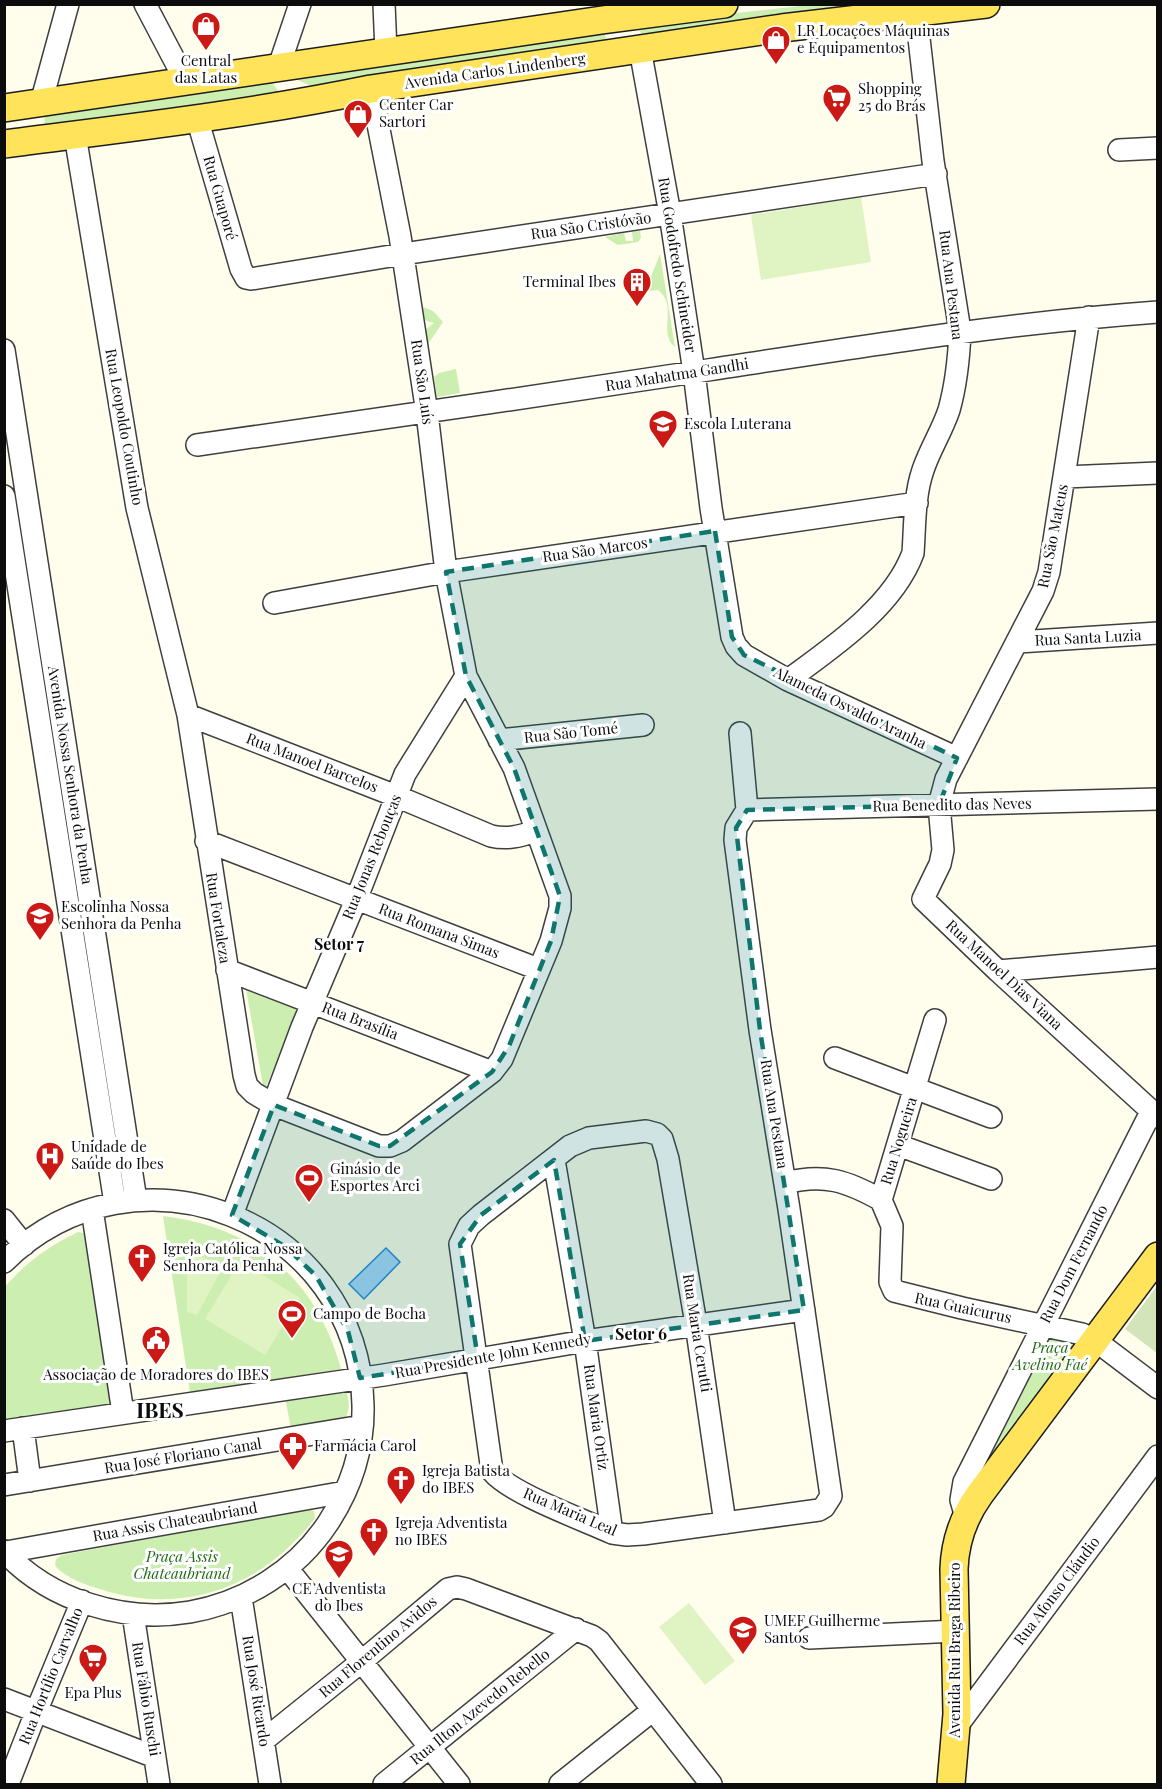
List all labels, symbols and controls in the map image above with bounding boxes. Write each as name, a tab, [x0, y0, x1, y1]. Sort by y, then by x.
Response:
shop icon: Central das Latas	[190, 10, 222, 52]
place label: LR Locações Máquinas e Equipamentos	[797, 20, 950, 57]
shop icon: LR Locações Máquinas e Equipamentos	[760, 24, 792, 66]
street label: Avenida Carlos Lindenberg	[402, 47, 587, 93]
place label: Central das Latas	[175, 50, 237, 87]
place label: Shopping 25 do Brás	[858, 78, 926, 115]
supermarket icon: Shopping 25 do Brás	[821, 82, 853, 124]
place label: Center Car Sartori	[379, 94, 454, 131]
shop icon: Center Car Sartori	[342, 98, 374, 140]
street label: Rua Guaporé	[199, 153, 243, 242]
street label: Rua Godofredo Schineider	[654, 176, 702, 354]
street label: Rua São Cristóvão	[529, 207, 652, 243]
street label: Rua Ana Pestana	[935, 229, 969, 341]
building icon: Terminal Ibes	[621, 266, 653, 308]
place label: Terminal Ibes	[523, 271, 616, 291]
street label: Rua São Luís	[407, 338, 439, 426]
street label: Rua Leopoldo Coutinho	[101, 347, 149, 507]
street label: Rua Mahatma Gandhi	[604, 353, 750, 395]
school or university icon: Escola Luterana	[647, 408, 679, 450]
place label: Escola Luterana	[684, 413, 792, 433]
street label: Rua São Mateus	[1032, 482, 1072, 590]
street label: Rua São Marcos	[541, 532, 649, 566]
street label: Rua Santa Luzia	[1034, 624, 1142, 650]
street label: Alameda Osvaldo Aranha	[770, 661, 931, 753]
street label: Avenida Nossa Senhora da Penha	[44, 663, 98, 886]
street label: Rua São Tomé	[523, 717, 619, 747]
street label: Rua Manoel Barcelos	[243, 728, 381, 796]
street label: Rua Jonas Rebouças	[337, 791, 405, 922]
street label: Rua Benedito das Neves	[872, 793, 1032, 815]
street label: Rua Fortaleza	[202, 871, 236, 965]
place label: Escolinha Nossa Senhora da Penha	[61, 896, 182, 933]
street label: Rua Romana Simas	[376, 898, 503, 962]
school or university icon: Escolinha Nossa Senhora da Penha	[24, 900, 56, 942]
street label: Rua Manoel Dias Viana	[942, 915, 1068, 1034]
district label: Setor 7	[314, 933, 365, 954]
street label: Rua Brasília	[319, 996, 402, 1044]
street label: Rua Ana Pestana	[756, 1058, 794, 1170]
street label: Rua Nogueira	[875, 1094, 921, 1187]
place label: Unidade de Saúde do Ibes	[71, 1136, 164, 1173]
hospital icon: Unidade de Saúde do Ibes	[34, 1140, 66, 1182]
place label: Ginásio de Esportes Arci	[330, 1158, 420, 1195]
sports icon: Ginásio de Esportes Arci	[293, 1162, 325, 1204]
street label: Rua Dom Fernando	[1035, 1201, 1112, 1326]
place label: Igreja Católica Nossa Senhora da Penha	[163, 1238, 303, 1275]
church icon: Igreja Católica Nossa Senhora da Penha	[126, 1242, 158, 1284]
street label: Rua Maria Cerutti	[679, 1272, 717, 1394]
street label: Rua Guaicurus	[913, 1287, 1014, 1327]
sports icon: Campo de Bocha	[276, 1298, 308, 1340]
place label: Campo de Bocha	[313, 1303, 426, 1323]
district label: Setor 6	[615, 1323, 667, 1344]
public building icon: Associação de Moradores do IBES	[140, 1324, 172, 1366]
street label: Rua Presidente John Kennedy	[393, 1328, 593, 1382]
park label: Praça Avelino Faé	[1011, 1337, 1089, 1374]
street label: Rua Maria Ortiz	[580, 1363, 614, 1471]
place label: Associação de Moradores do IBES	[42, 1364, 269, 1384]
district label: IBES	[136, 1395, 184, 1423]
pharmacy icon: Farmácia Carol	[277, 1430, 309, 1472]
street label: Rua José Floriano Canal	[103, 1433, 263, 1477]
place label: Farmácia Carol	[314, 1435, 417, 1455]
place label: Igreja Batista do IBES	[422, 1460, 510, 1497]
church icon: Igreja Batista do IBES	[385, 1464, 417, 1506]
street label: Rua Maria Leal	[520, 1482, 620, 1540]
street label: Rua Assis Chateaubriand	[91, 1497, 259, 1545]
place label: Igreja Adventista no IBES	[395, 1512, 508, 1549]
church icon: Igreja Adventista no IBES	[358, 1516, 390, 1558]
street label: Rua Afonso Cláudio	[1009, 1532, 1104, 1649]
school or university icon: CE Adventista do Ibes	[323, 1538, 355, 1580]
park label: Praça Assis Chateaubriand	[134, 1546, 231, 1583]
street label: Avenida Rui Braga Ribeiro	[944, 1562, 964, 1739]
place label: CE Adventista do Ibes	[292, 1578, 386, 1615]
street label: Rua Florentino Avidos	[314, 1591, 441, 1701]
street label: Rua Hortílio Carvalho	[13, 1604, 87, 1747]
place label: UMEF Guilherme Santos	[764, 1610, 880, 1647]
school or university icon: UMEF Guilherme Santos	[727, 1614, 759, 1656]
street label: Rua José Ricardo	[238, 1634, 276, 1748]
street label: Rua Fábio Ruschi	[128, 1640, 166, 1758]
supermarket icon: Epa Plus	[77, 1642, 109, 1684]
street label: Rua Ilton Azevedo Rebello	[405, 1644, 553, 1769]
place label: Epa Plus	[64, 1682, 122, 1702]

